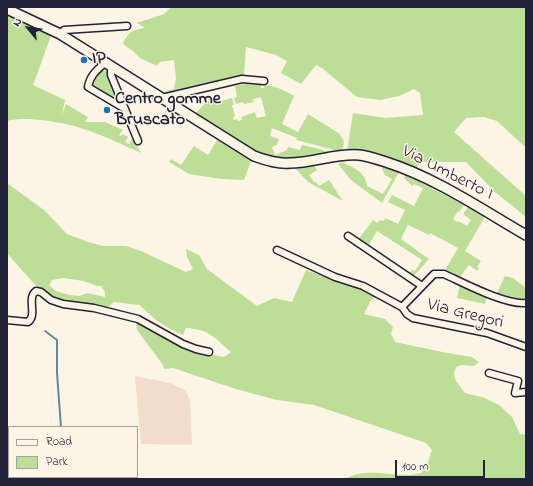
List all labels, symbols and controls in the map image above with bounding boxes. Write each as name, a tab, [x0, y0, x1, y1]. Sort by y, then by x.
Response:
north arrow	[8, 8, 48, 48]
text: N	[9, 15, 26, 29]
place label: IP	[92, 49, 106, 71]
marker: IP	[79, 55, 89, 65]
place label: Centro gomme Bruscato	[115, 89, 221, 132]
marker: Centro gomme Bruscato	[102, 105, 112, 115]
street label: Via Umberto I	[398, 142, 496, 206]
street label: Via Gregori	[425, 295, 505, 335]
legend	[8, 426, 138, 478]
text: Road	[46, 433, 72, 451]
scale bar	[397, 452, 487, 478]
text: Park	[46, 453, 68, 471]
text: 100 m	[402, 458, 429, 476]

